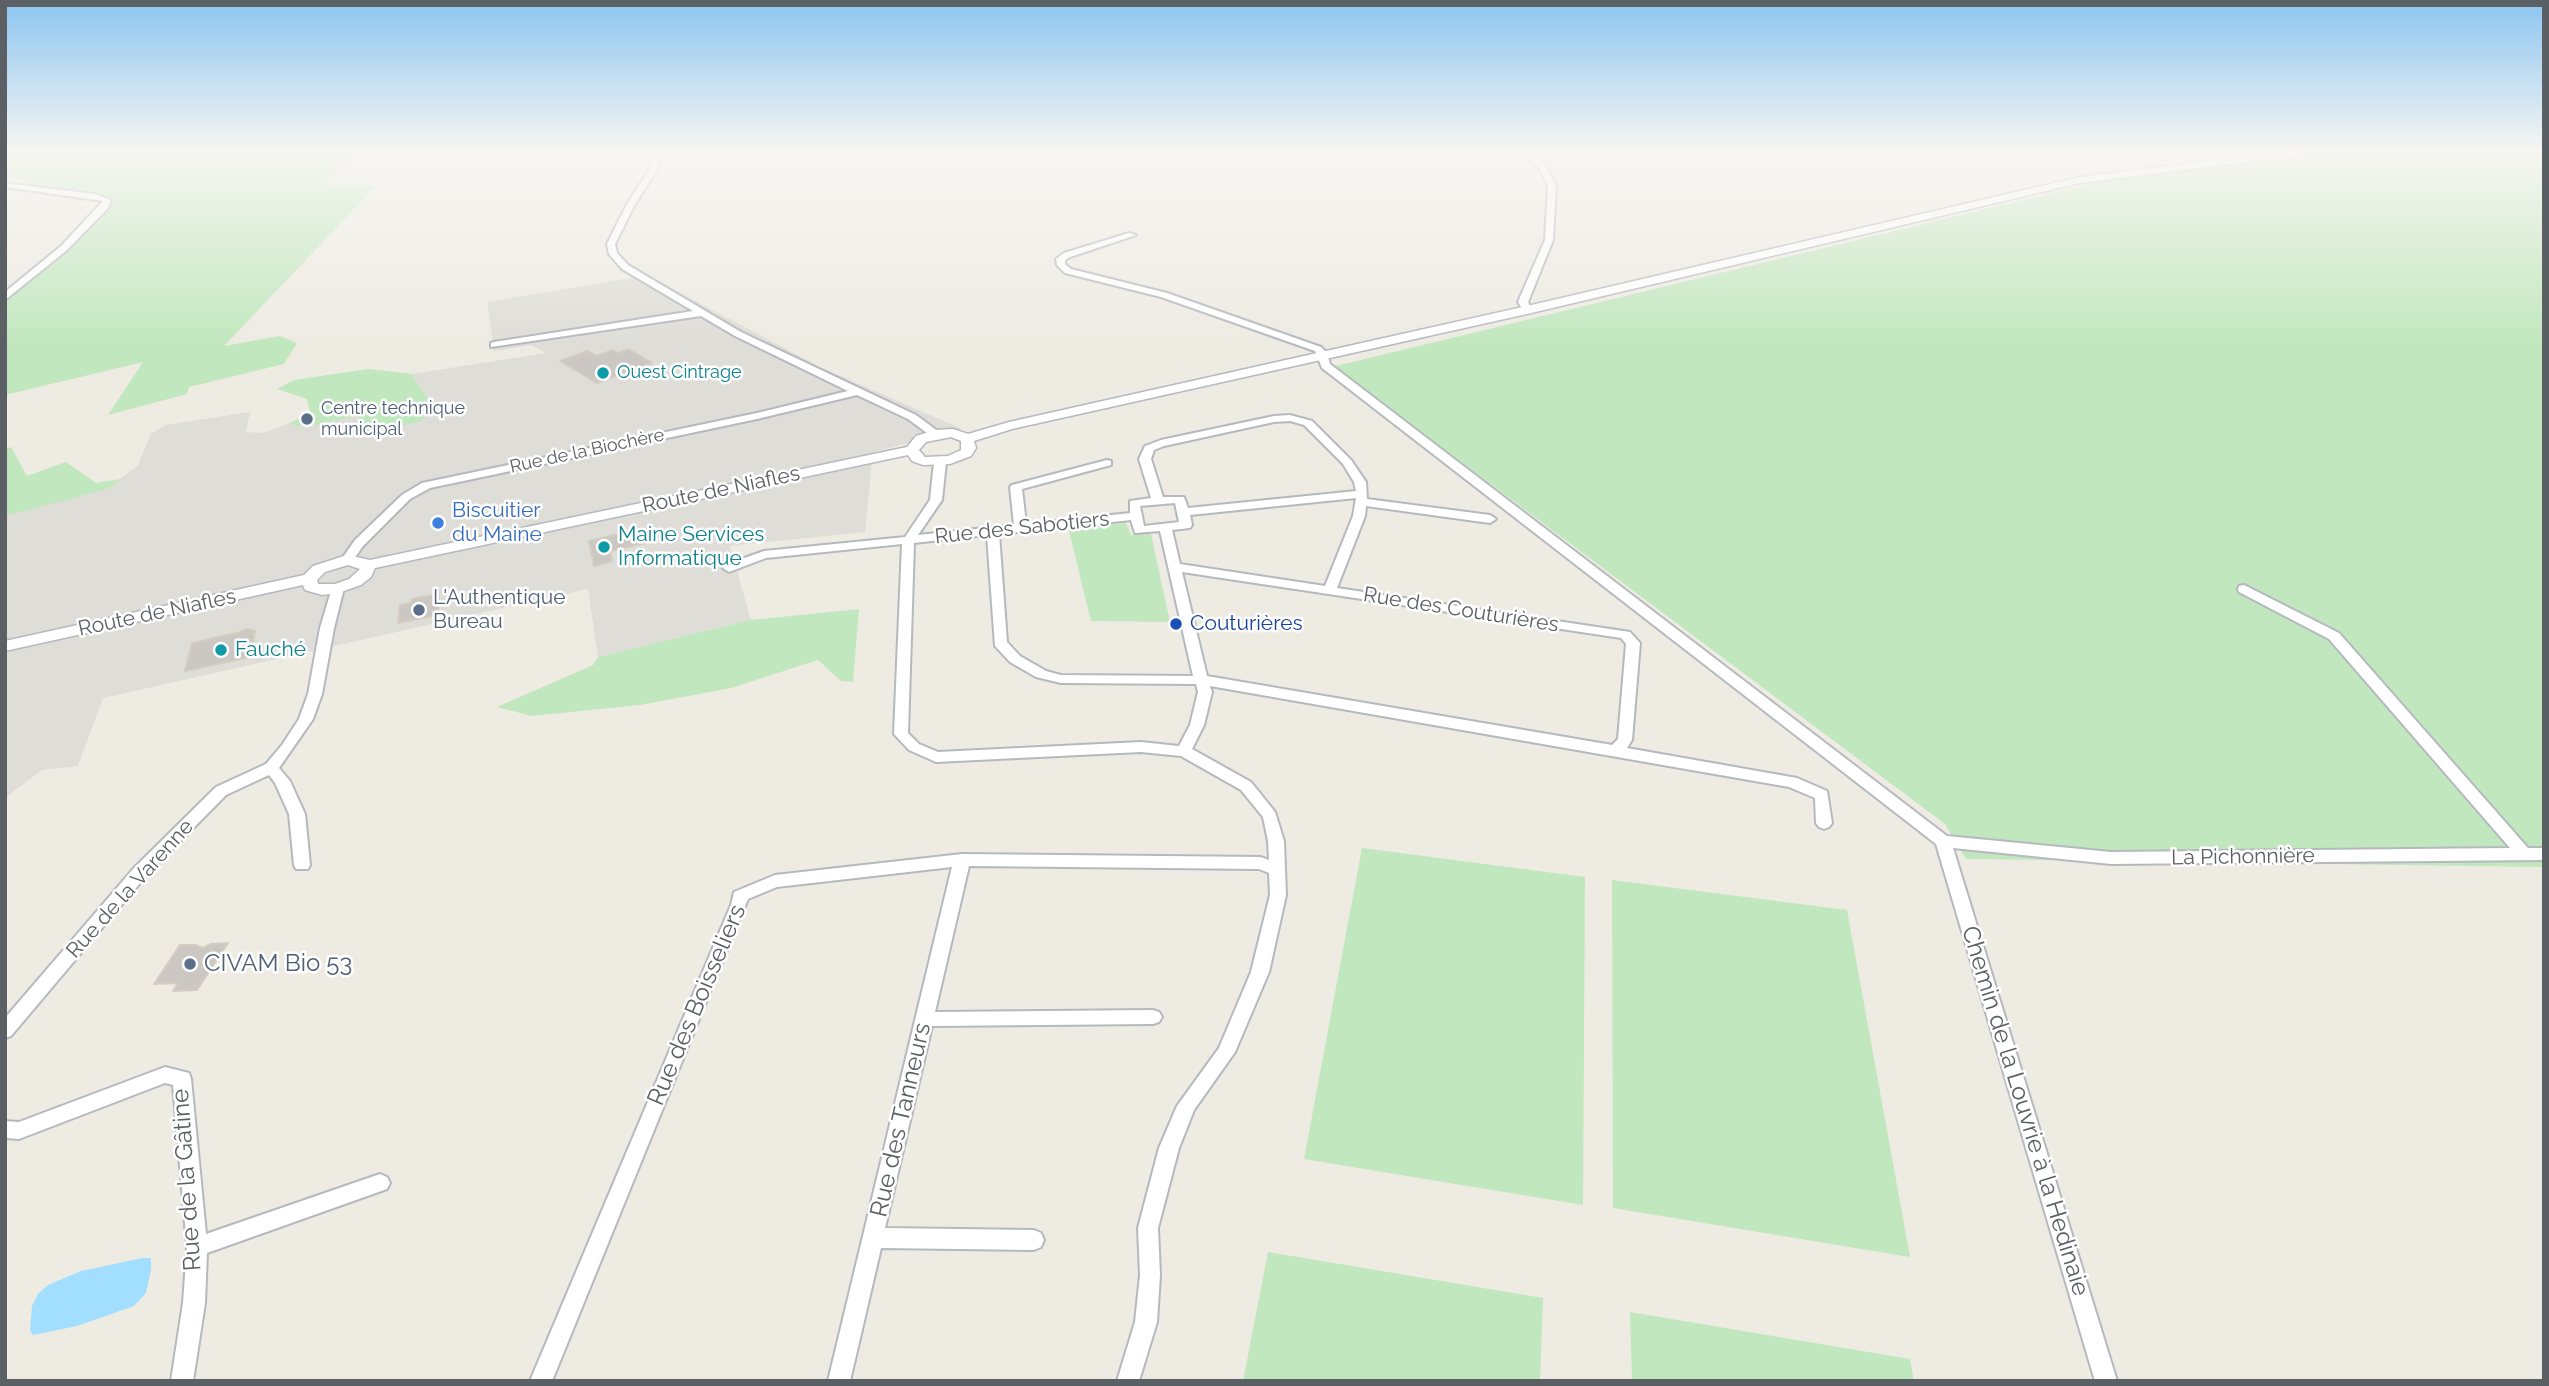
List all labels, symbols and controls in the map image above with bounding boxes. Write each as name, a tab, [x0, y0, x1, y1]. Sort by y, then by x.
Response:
place label: Ouest Cintrage	[617, 362, 742, 384]
marker: Ouest Cintrage	[595, 365, 611, 381]
place label: Centre technique municipal	[321, 398, 465, 440]
marker: Centre technique municipal	[299, 411, 315, 427]
street label: Rue de la Biochère	[508, 424, 666, 478]
street label: Route de Niafles	[640, 461, 802, 519]
place label: Biscuitier du Maine	[452, 498, 542, 548]
street label: Rue des Sabotiers	[933, 506, 1111, 550]
marker: Biscuitier du Maine	[430, 515, 446, 531]
place label: Maine Services Informatique	[618, 522, 764, 572]
marker: Maine Services Informatique	[596, 539, 612, 555]
street label: Rue des Couturières	[1362, 582, 1560, 638]
street label: Route de Niafles	[76, 584, 238, 642]
place label: L'Authentique Bureau	[433, 585, 565, 635]
marker: L'Authentique Bureau	[411, 602, 427, 618]
place label: Couturières	[1190, 611, 1303, 637]
marker: Couturières	[1168, 616, 1184, 632]
place label: Fauché	[235, 637, 306, 663]
marker: Fauché	[213, 642, 229, 658]
street label: Rue de la Varenne	[61, 815, 199, 963]
street label: La Pichonnière	[2171, 843, 2315, 871]
street label: Rue des Boisseliers	[642, 900, 752, 1110]
street label: Chemin de la Louvrie à la Hedinaie	[1955, 923, 2095, 1299]
place label: CIVAM Bio 53	[204, 950, 352, 978]
marker: CIVAM Bio 53	[182, 956, 198, 972]
street label: Rue des Tanneurs	[865, 1020, 937, 1220]
street label: Rue de la Gâtine	[166, 1088, 208, 1272]

